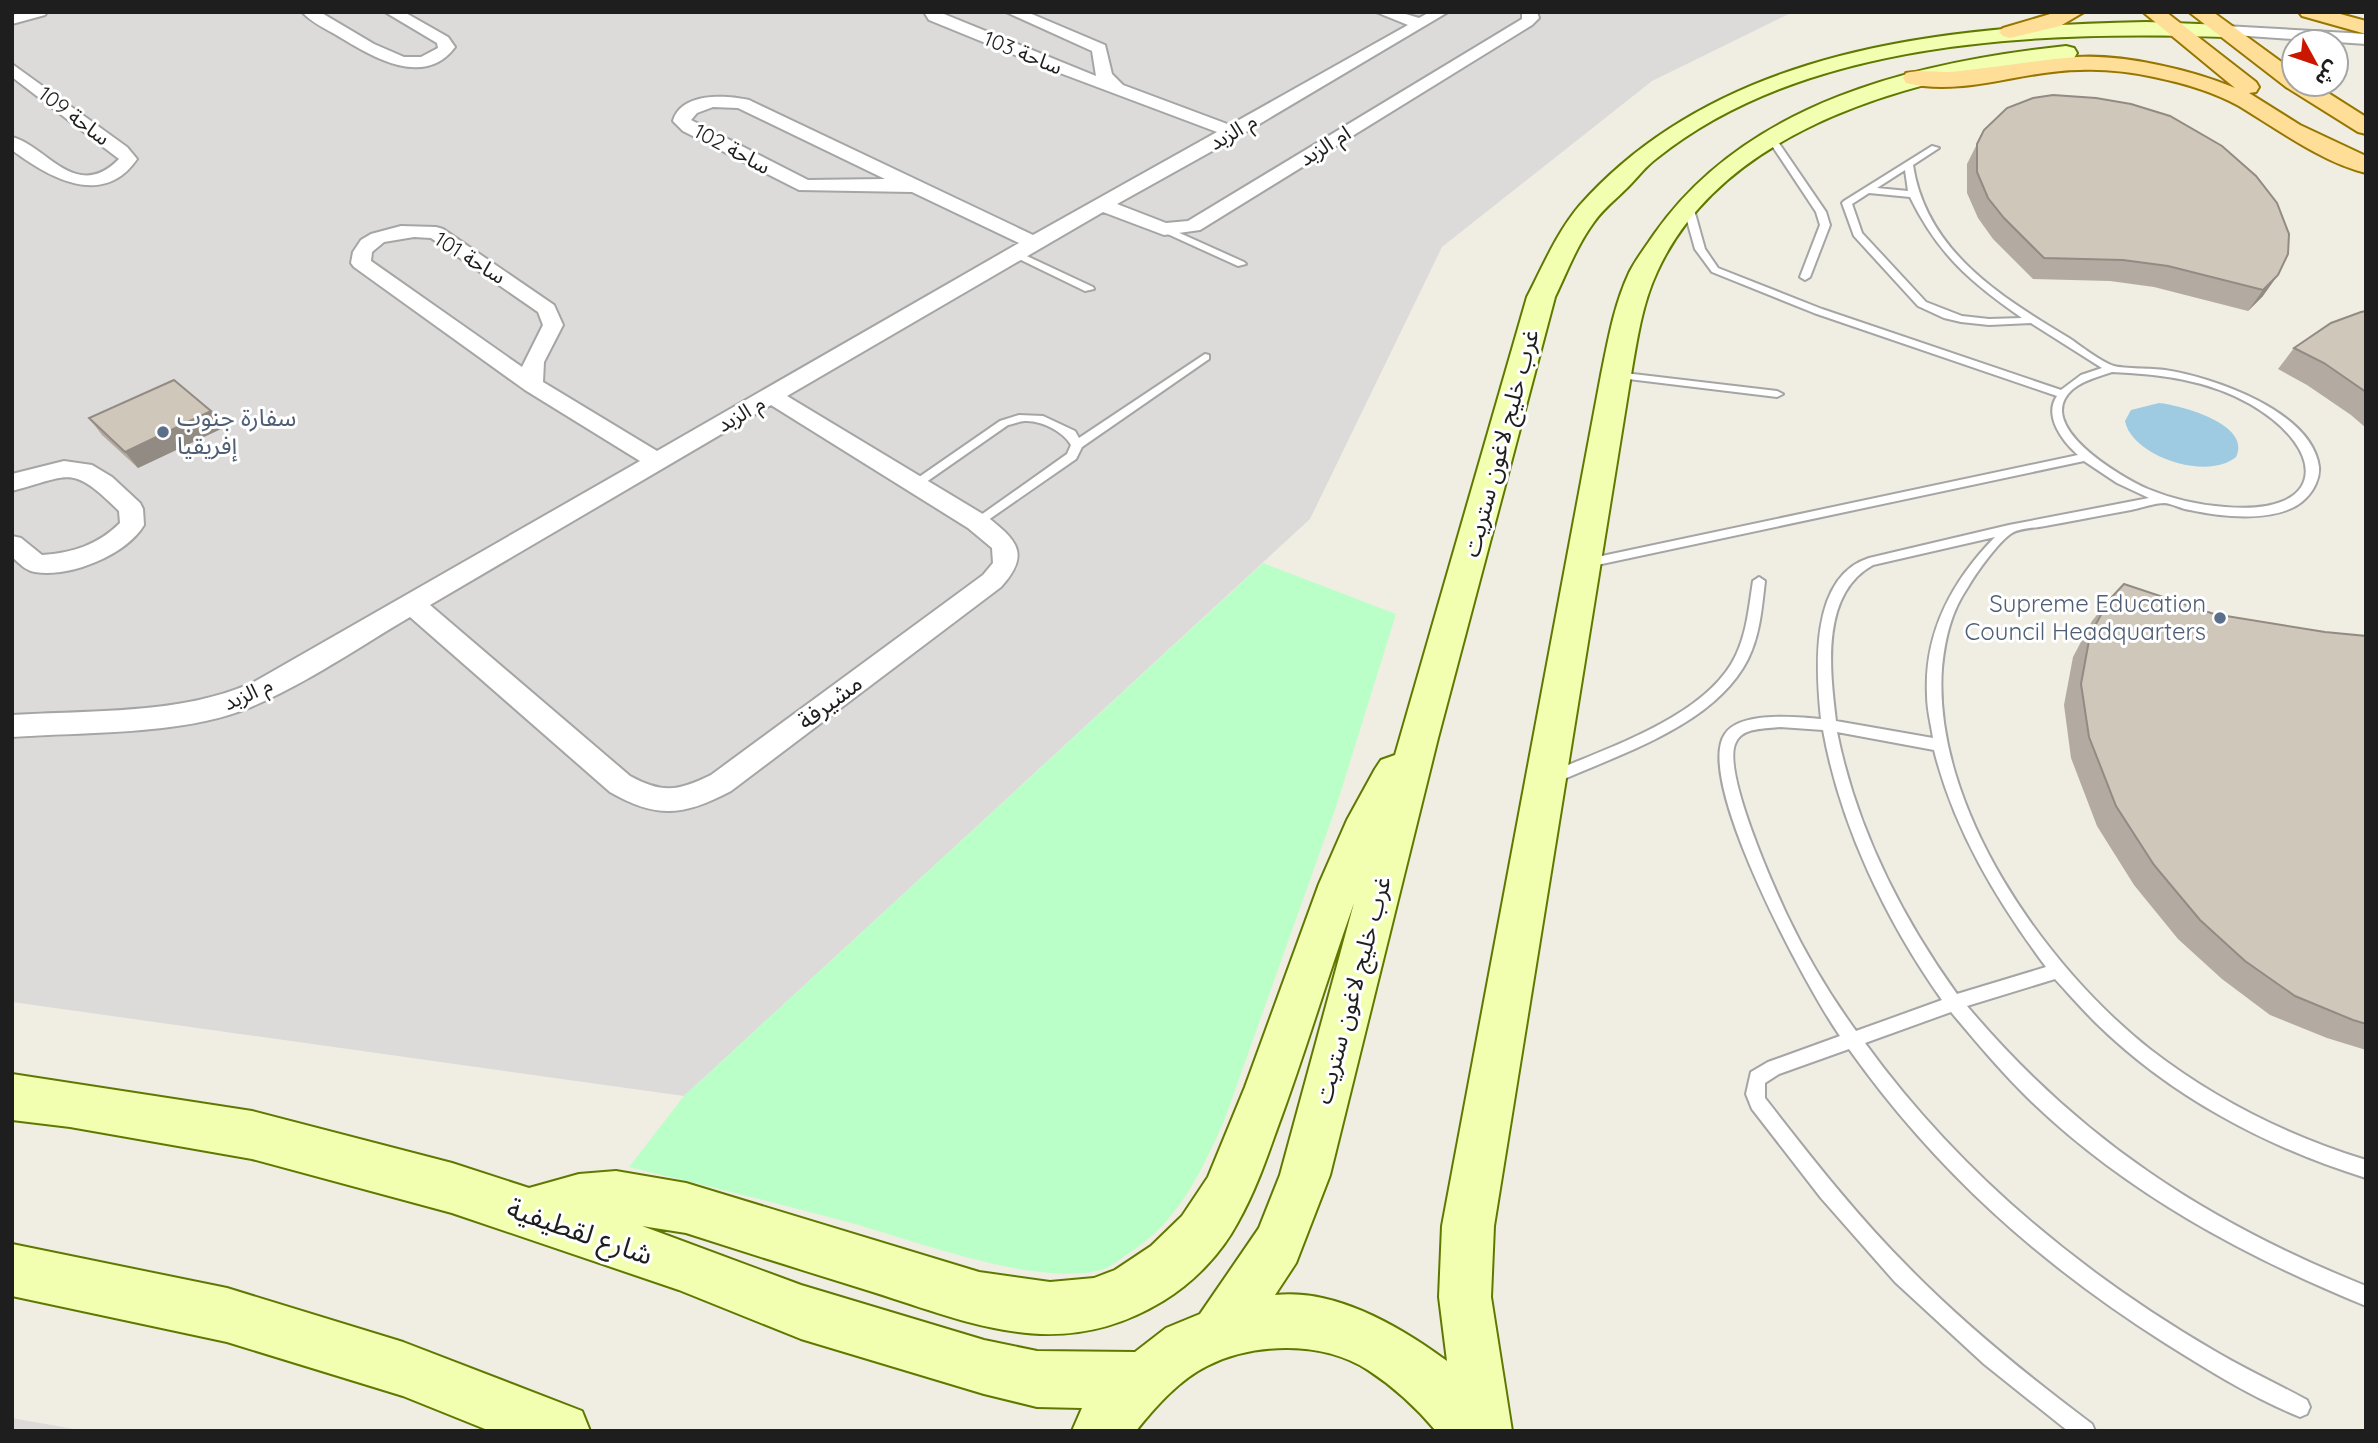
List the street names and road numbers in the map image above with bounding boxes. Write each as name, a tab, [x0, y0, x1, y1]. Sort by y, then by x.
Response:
street label: ساحة 103	[980, 25, 1066, 80]
street label: ساحة 109	[34, 80, 116, 151]
street label: م الزبد	[1204, 107, 1263, 159]
street label: ساحة 102	[690, 117, 775, 179]
street label: ام الزبد	[1294, 119, 1357, 174]
street label: ساحة 101	[430, 225, 511, 289]
street label: غرب خليج لاغون ستريت	[1455, 326, 1548, 561]
street label: م الزبد	[712, 389, 771, 441]
street label: مشيرفة	[791, 667, 868, 735]
street label: م الزبد	[219, 671, 278, 719]
street label: غرب خليج لاغون ستريت	[1307, 873, 1400, 1108]
street label: شارع لقطيفية	[501, 1189, 658, 1276]

